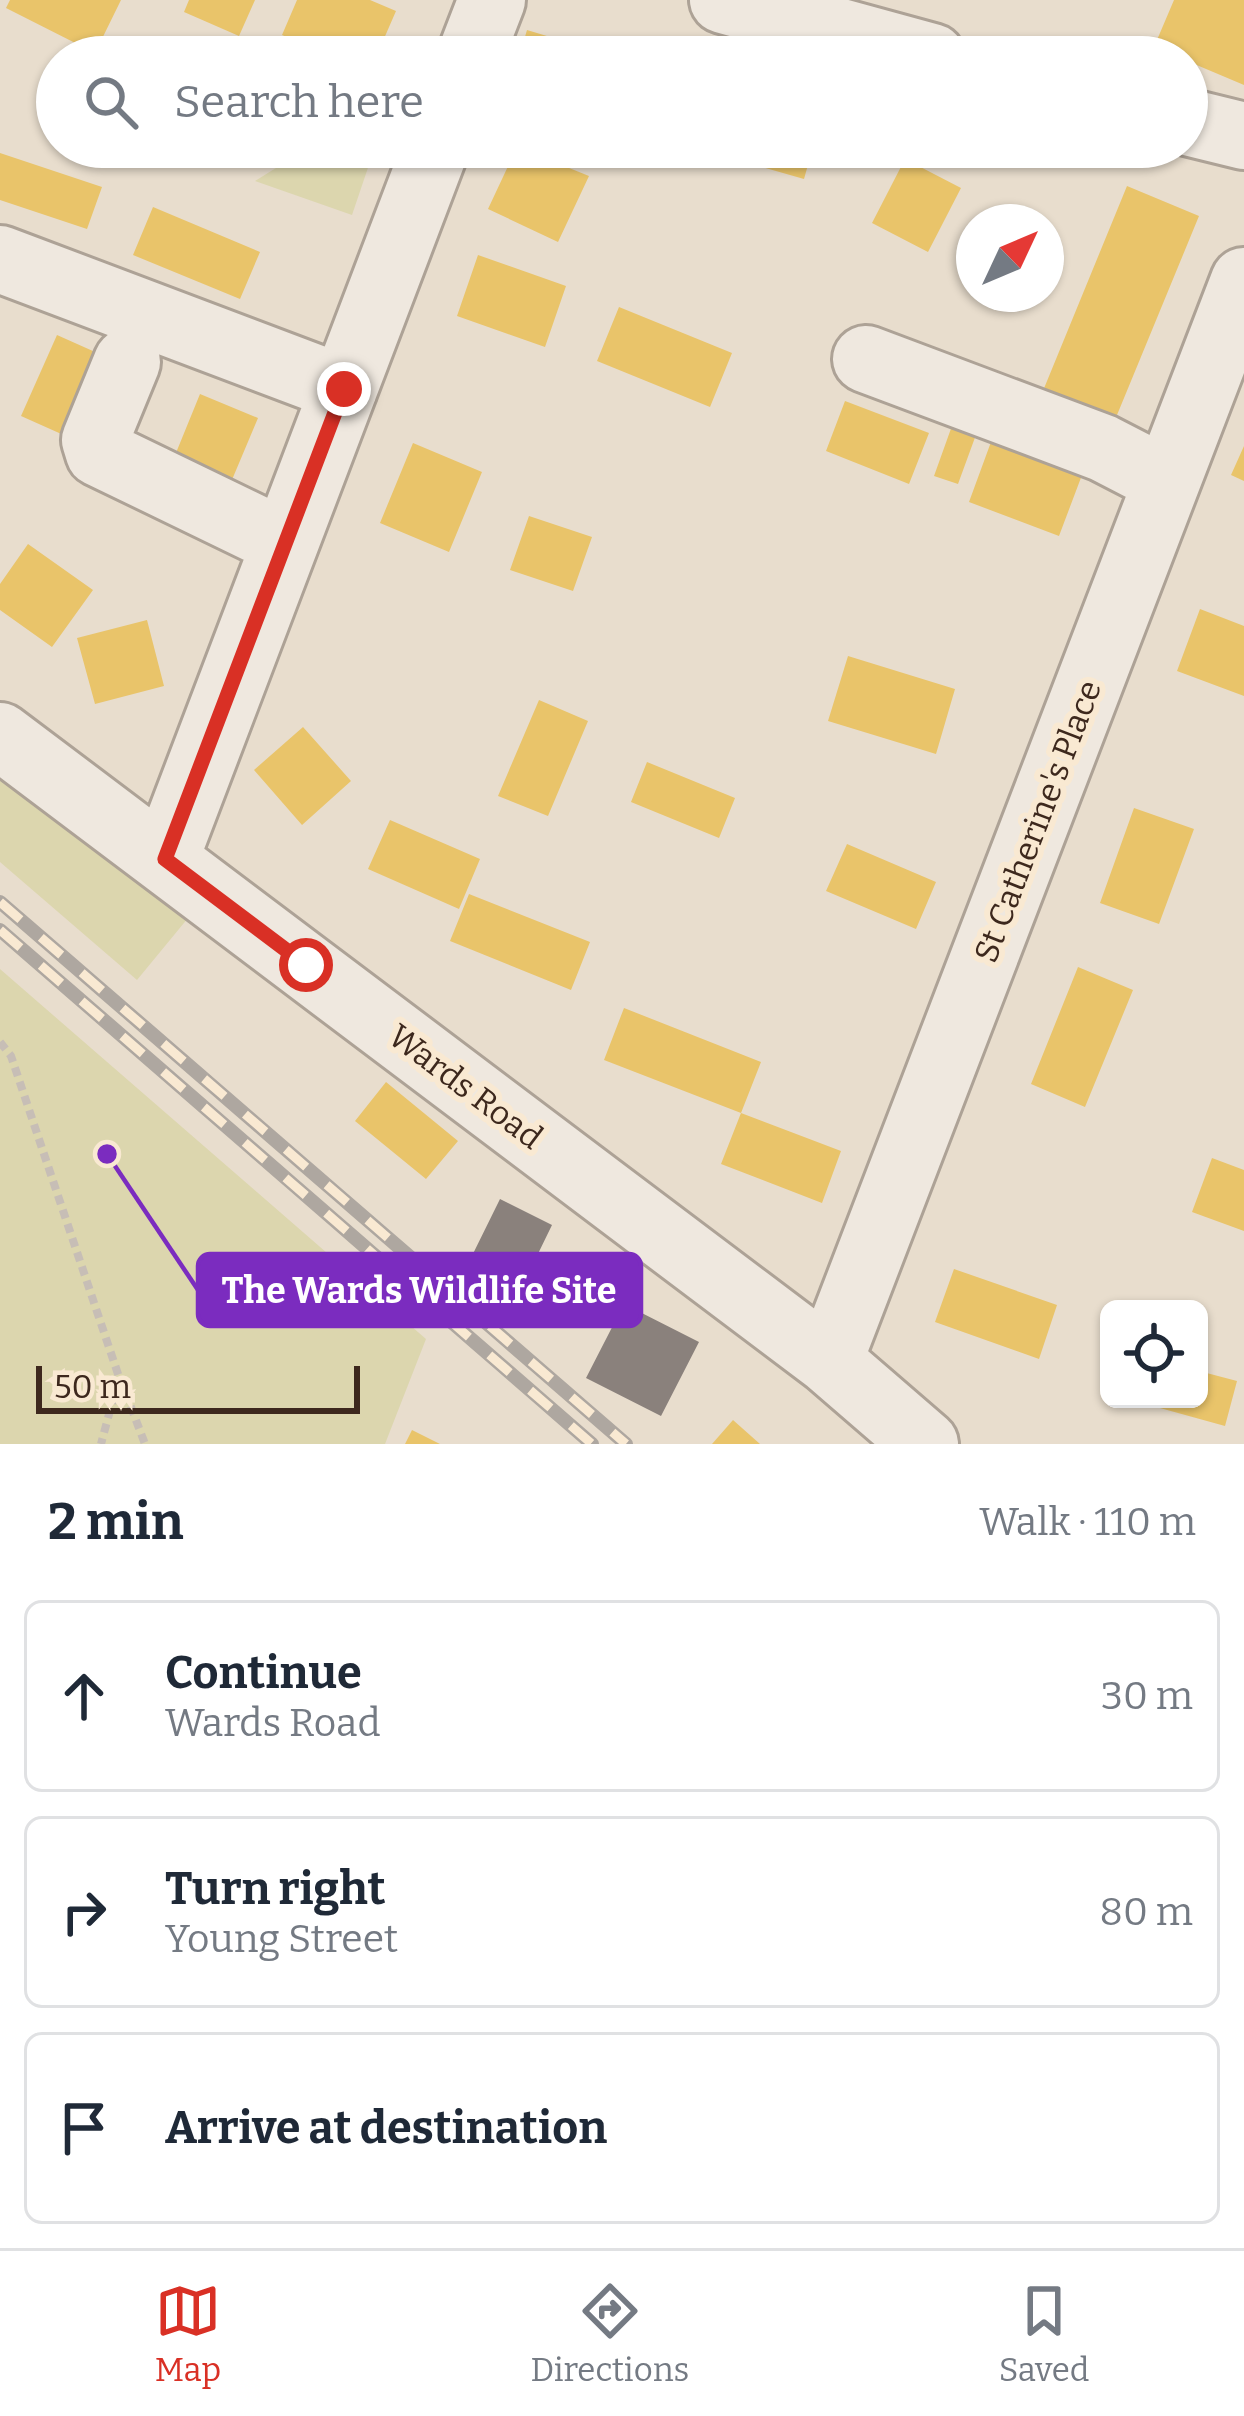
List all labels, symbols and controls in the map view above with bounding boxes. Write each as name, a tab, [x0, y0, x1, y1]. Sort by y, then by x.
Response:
search box	[36, 36, 1208, 168]
icon: search	[78, 69, 144, 135]
text: Search here	[174, 75, 424, 129]
north arrow	[956, 204, 1064, 312]
route end	[317, 362, 371, 416]
street label: St Catherine's Place	[966, 675, 1110, 968]
route start	[279, 938, 333, 992]
street label: Wards Road	[381, 1016, 550, 1158]
callout: The Wards Wildlife Site	[198, 1254, 641, 1326]
text: The Wards Wildlife Site	[222, 1269, 616, 1313]
map controls	[1100, 1300, 1208, 1408]
button: locate	[1100, 1300, 1208, 1408]
scale bar	[36, 1360, 360, 1413]
text: 50 m	[54, 1367, 131, 1407]
text: 2 min	[48, 1491, 184, 1553]
text: Walk · 110 m	[979, 1499, 1196, 1545]
text: Continue	[165, 1646, 362, 1700]
icon: ahead	[51, 1663, 117, 1729]
text: 30 m	[1101, 1673, 1193, 1719]
text: Wards Road	[165, 1700, 381, 1746]
text: Turn right	[165, 1862, 385, 1916]
icon: right	[51, 1879, 117, 1945]
text: 80 m	[1100, 1889, 1193, 1935]
text: Young Street	[165, 1916, 398, 1962]
icon: arrive	[51, 2095, 117, 2161]
text: Arrive at destination	[165, 2101, 607, 2155]
tab: Map	[155, 2278, 221, 2390]
tab: Directions	[531, 2278, 689, 2390]
tab: Saved	[999, 2278, 1089, 2390]

